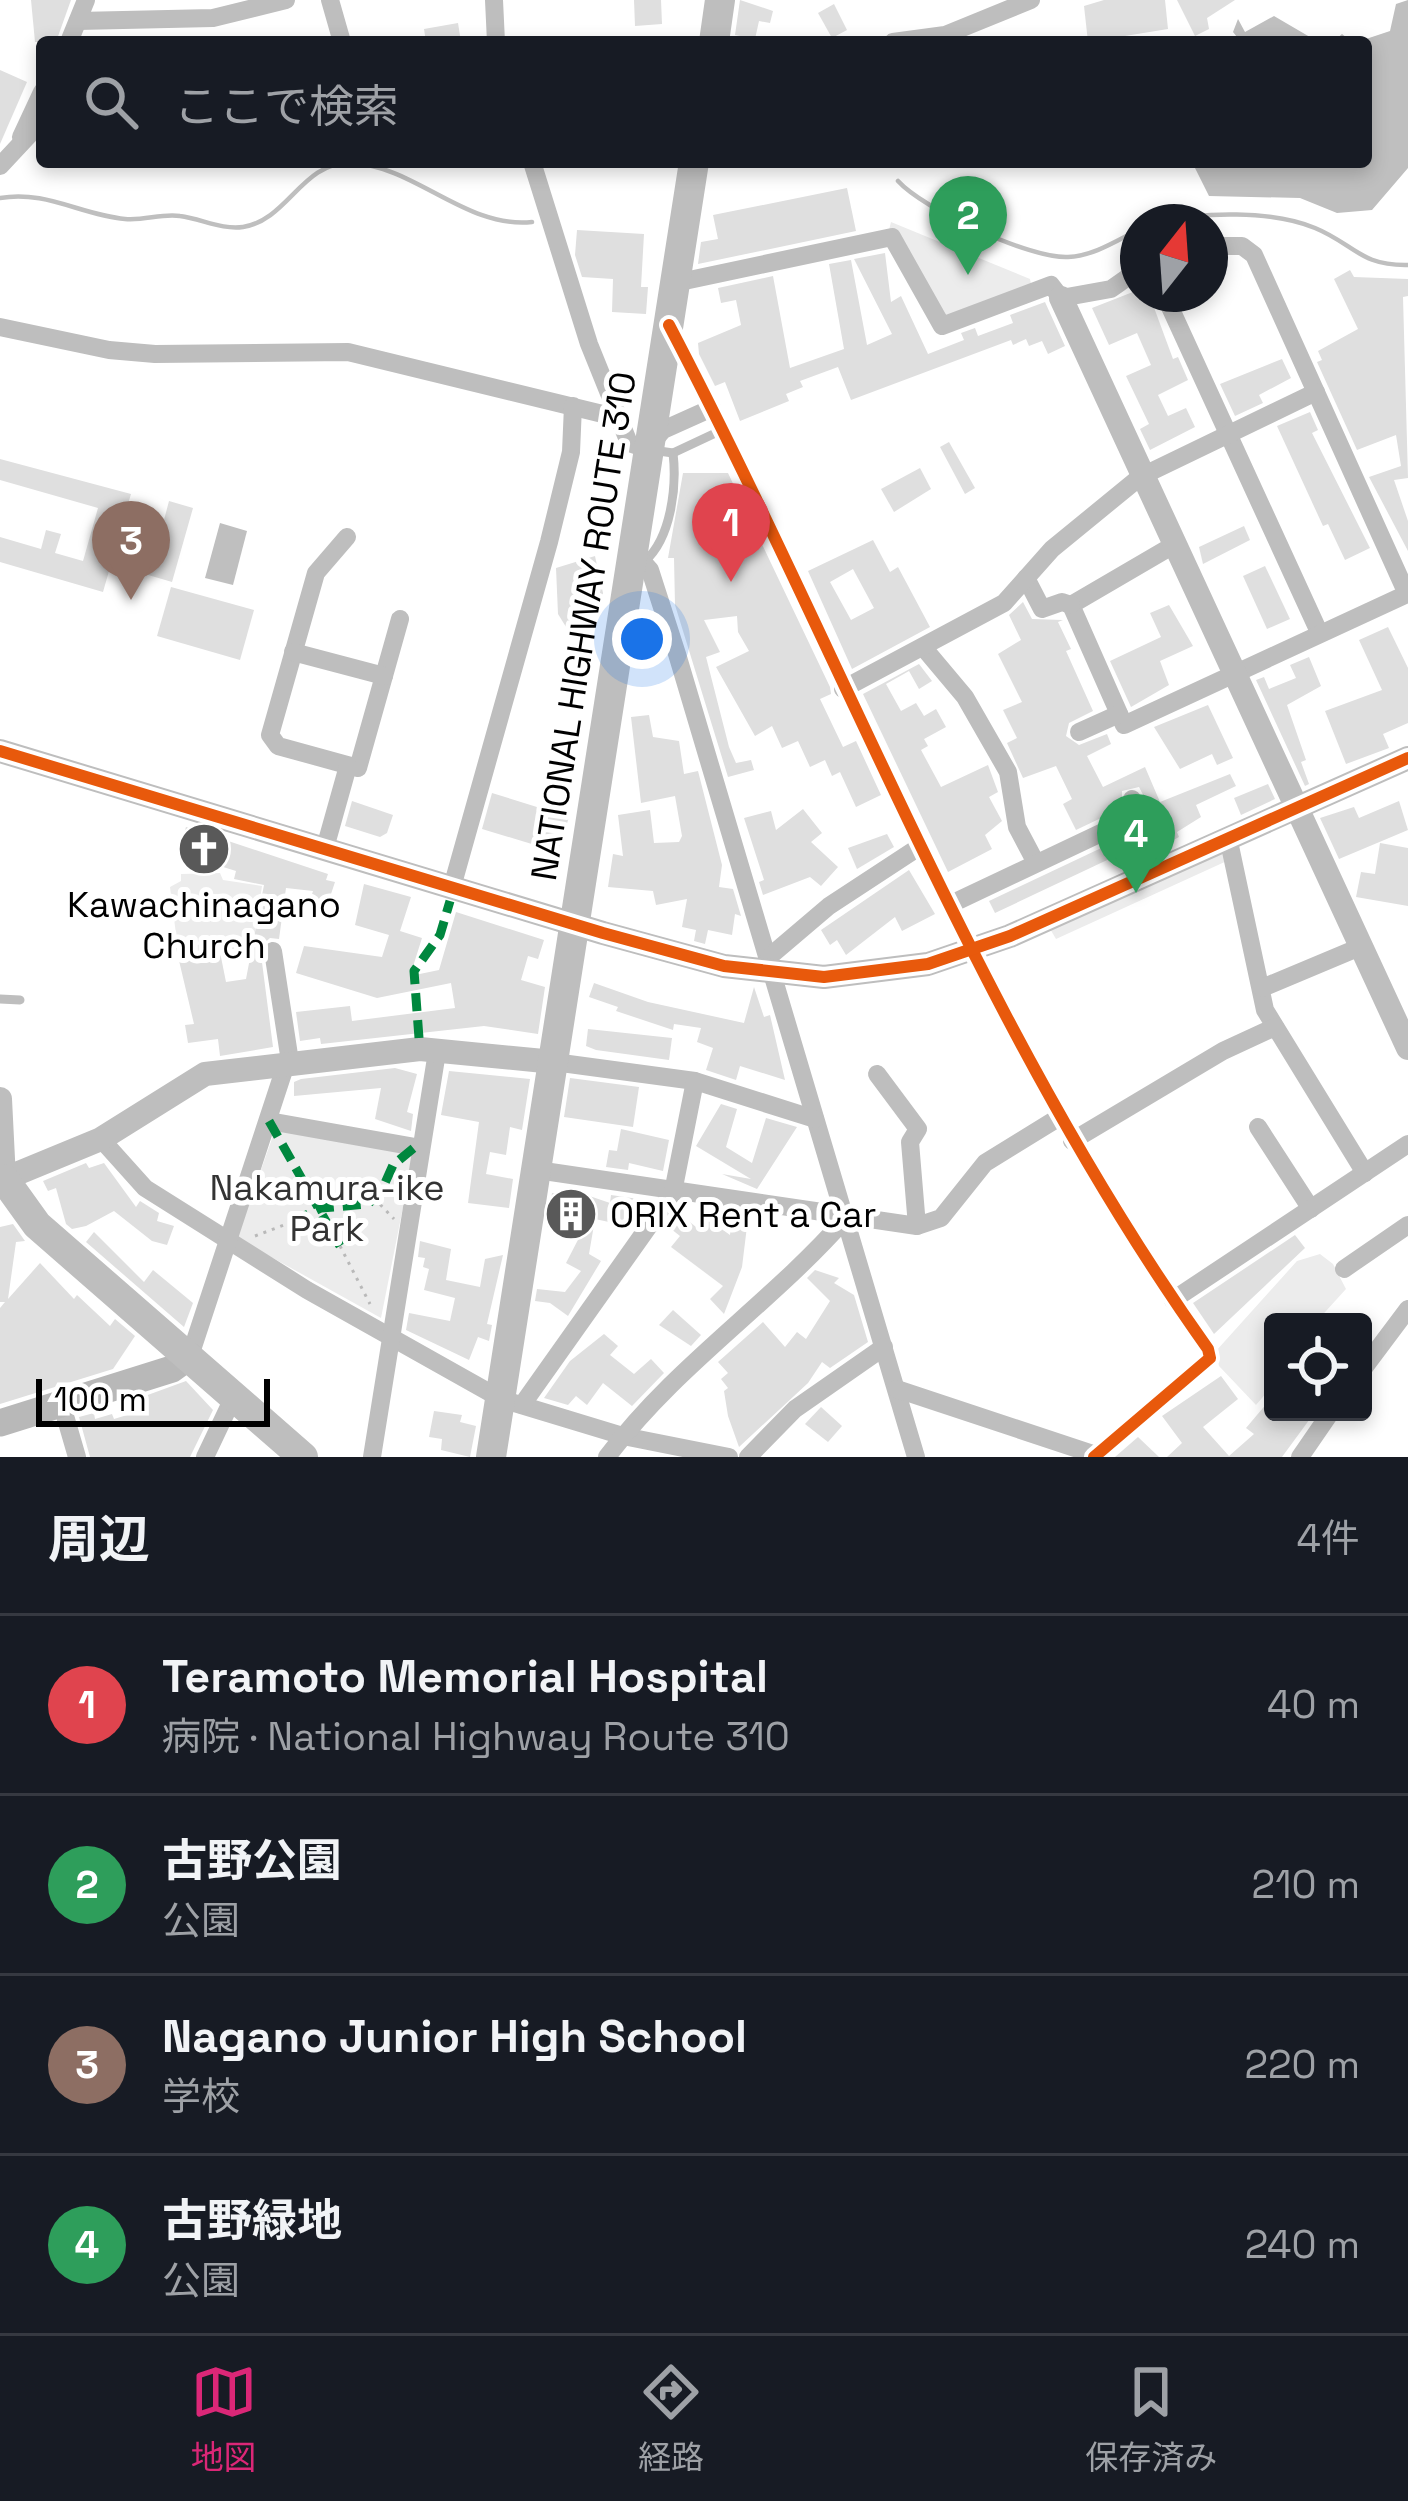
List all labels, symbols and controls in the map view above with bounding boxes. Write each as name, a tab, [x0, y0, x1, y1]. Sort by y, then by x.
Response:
search box	[36, 36, 1372, 168]
icon: search	[78, 69, 144, 135]
text: ここで検索	[174, 78, 399, 135]
pin: 2	[929, 176, 1007, 275]
north arrow	[1120, 204, 1228, 312]
street label: NATIONAL HIGHWAY ROUTE 310	[521, 369, 647, 884]
pin: 1	[692, 483, 770, 582]
pin: 3	[92, 501, 170, 600]
your location	[612, 609, 672, 669]
pin: 4	[1097, 794, 1175, 893]
church icon: Kawachinagano Church	[176, 821, 232, 877]
place label: Kawachinagano Church	[67, 882, 341, 969]
park label: Nakamura-ike Park	[209, 1165, 445, 1252]
building icon: ORIX Rent a Car	[543, 1186, 599, 1242]
place label: ORIX Rent a Car	[610, 1192, 877, 1238]
map controls	[1264, 1313, 1372, 1421]
button: locate	[1264, 1313, 1372, 1421]
scale bar	[36, 1373, 270, 1426]
text: 100 m	[54, 1379, 147, 1421]
text: 周辺	[48, 1507, 150, 1572]
text: 4件	[1297, 1514, 1360, 1563]
text: Teramoto Memorial Hospital	[162, 1648, 768, 1705]
text: 1	[78, 1680, 96, 1729]
text: 40 m	[1267, 1680, 1360, 1729]
text: 病院 · National Highway Route 310	[162, 1712, 790, 1761]
text: 古野公園	[162, 1832, 342, 1889]
text: 2	[75, 1860, 99, 1909]
text: 210 m	[1252, 1860, 1360, 1909]
text: 公園	[162, 1896, 240, 1945]
text: Nagano Junior High School	[162, 2008, 747, 2065]
text: 3	[75, 2040, 99, 2089]
text: 220 m	[1244, 2040, 1360, 2089]
text: 学校	[162, 2072, 240, 2121]
text: 古野緑地	[162, 2192, 342, 2249]
text: 4	[75, 2220, 99, 2269]
text: 240 m	[1245, 2220, 1360, 2269]
text: 公園	[162, 2256, 240, 2305]
tab: 地図	[191, 2359, 257, 2479]
tab: 経路	[638, 2359, 704, 2479]
tab: 保存済み	[1085, 2359, 1217, 2479]

